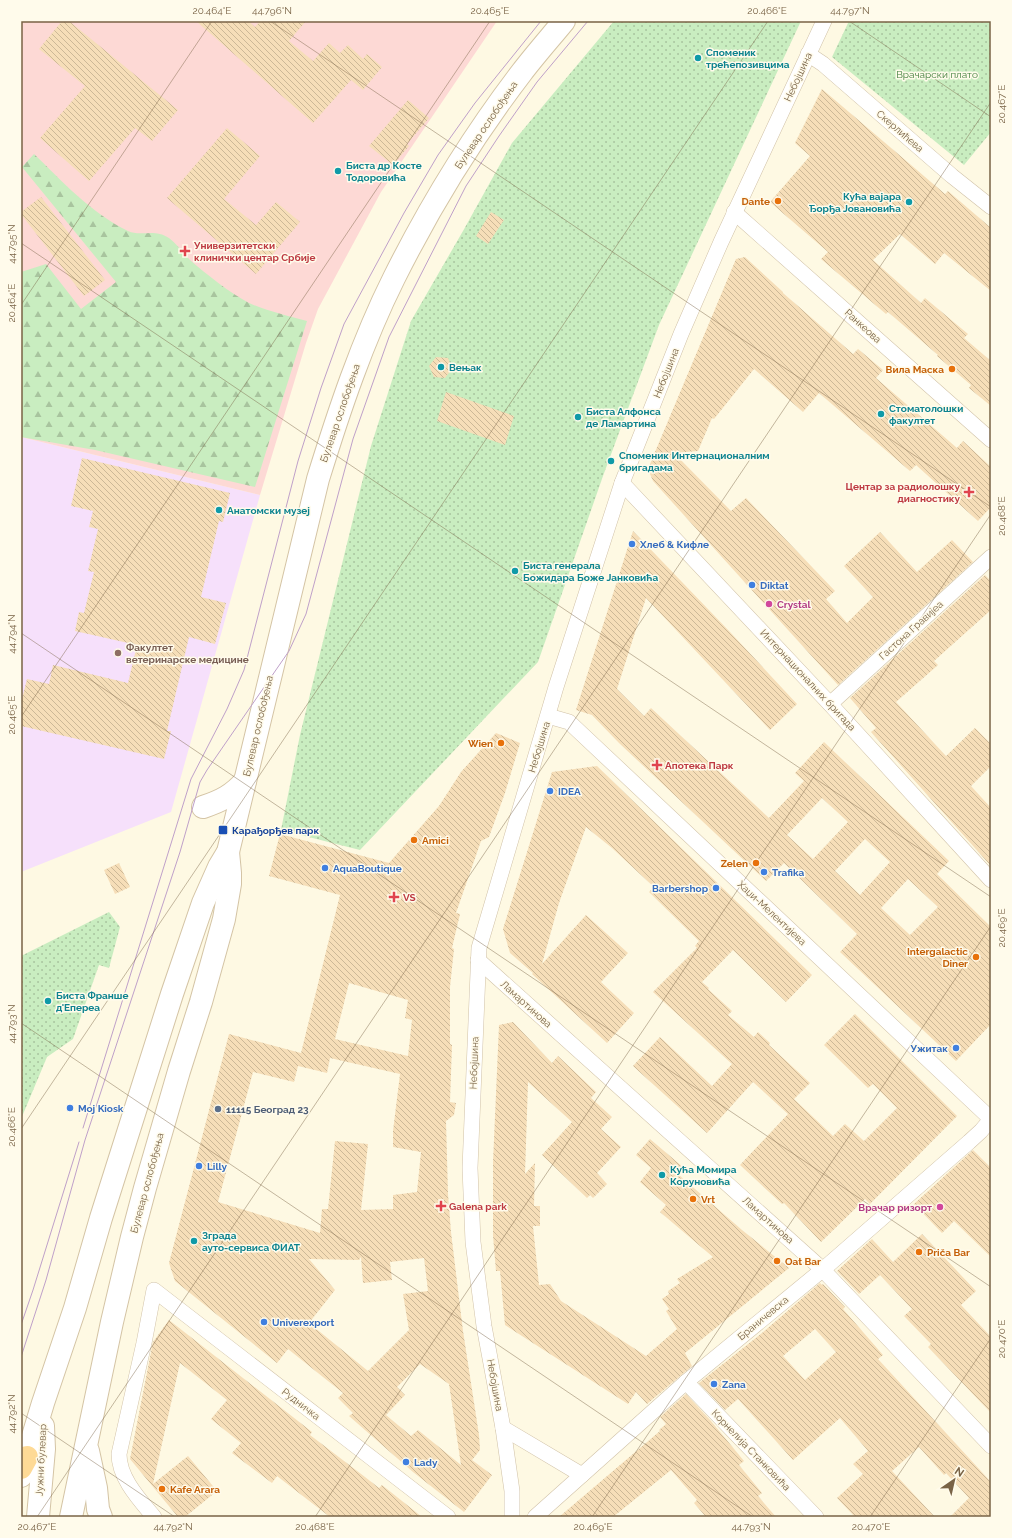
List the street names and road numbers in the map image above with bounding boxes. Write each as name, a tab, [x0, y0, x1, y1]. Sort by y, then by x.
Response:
street label: Небојшина	[782, 51, 814, 103]
street label: Булевар ослобођења	[453, 79, 519, 171]
street label: Скерлићева	[875, 108, 925, 154]
street label: Ранкеова	[843, 307, 883, 345]
street label: Небојшина	[651, 347, 681, 399]
street label: Булевар ослобођења	[318, 362, 362, 464]
street label: Гастона Гравијеа	[877, 598, 945, 662]
street label: Интернационалних бригада	[758, 627, 858, 733]
street label: Булевар ослобођења	[241, 674, 275, 778]
street label: Небојшина	[526, 720, 552, 774]
street label: Хаџи-Мелентијева	[736, 879, 808, 947]
street label: Ламартинова	[498, 978, 554, 1030]
street label: Небојшина	[468, 1036, 480, 1090]
street label: Булевар ослобођења	[128, 1132, 166, 1234]
street label: Ламартинова	[740, 1194, 796, 1246]
street label: Браничевска	[736, 1294, 790, 1342]
street label: Небојшина	[485, 1358, 505, 1412]
street label: Рудничка	[280, 1386, 322, 1422]
street label: Корнелија Станковића	[709, 1407, 793, 1493]
street label: Јужни булевар	[34, 1424, 48, 1496]

